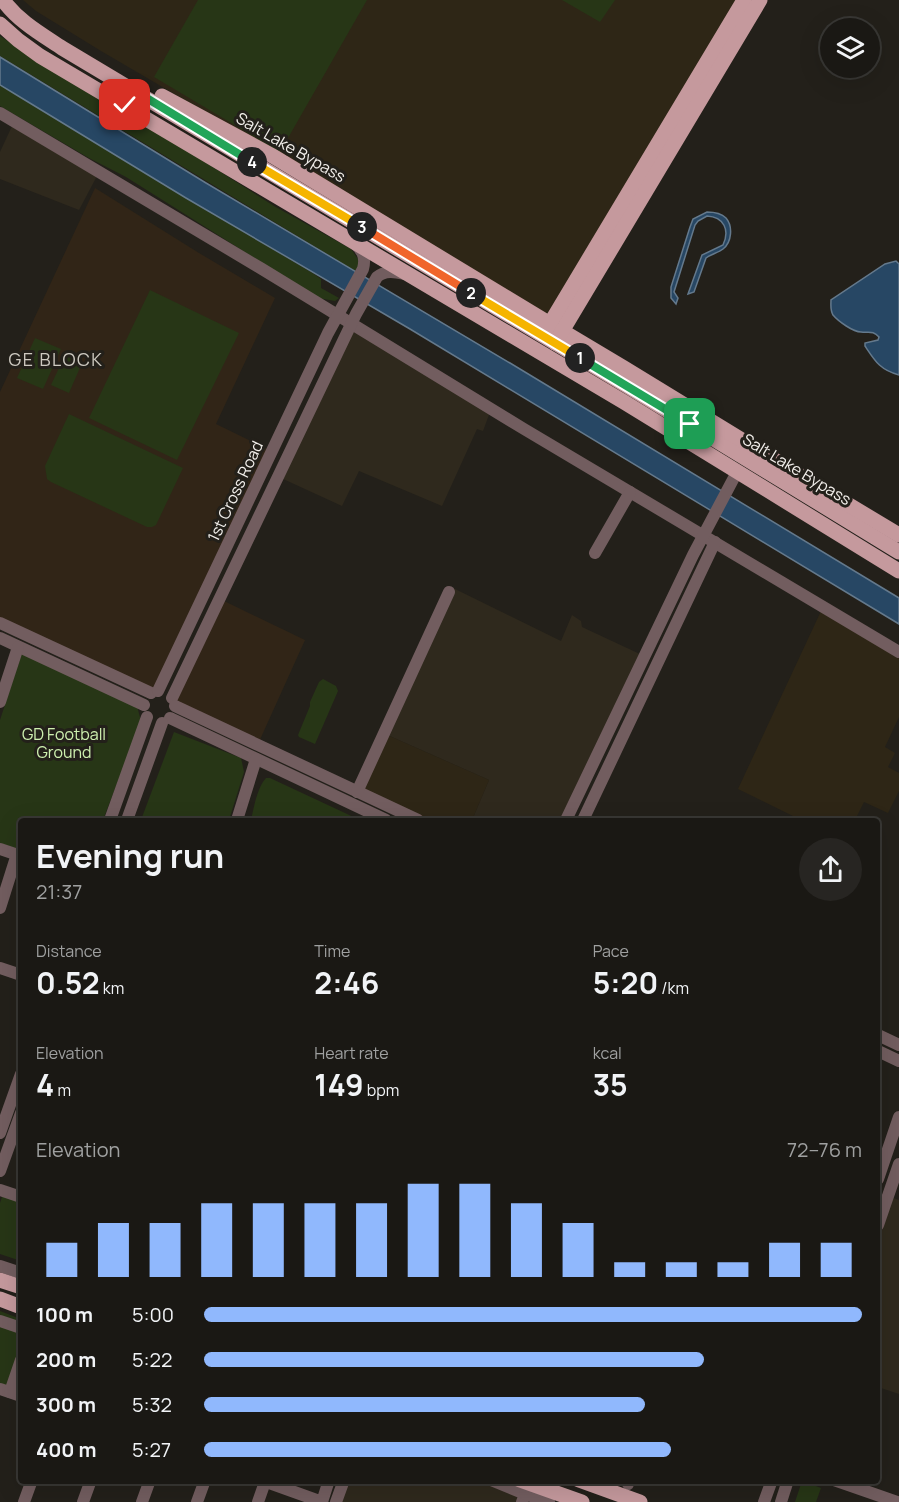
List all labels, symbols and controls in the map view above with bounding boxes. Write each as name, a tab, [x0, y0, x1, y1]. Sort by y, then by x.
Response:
map controls	[820, 18, 880, 78]
button: layers	[820, 18, 880, 78]
pin	[99, 79, 150, 130]
icon: check	[108, 88, 141, 121]
street label: Salt Lake Bypass	[232, 107, 350, 187]
pin: 4	[237, 147, 267, 177]
text: 4	[247, 151, 257, 173]
pin: 3	[347, 212, 377, 242]
text: 3	[357, 216, 367, 238]
pin: 2	[456, 278, 486, 308]
text: 2	[466, 282, 476, 304]
pin: 1	[565, 343, 595, 373]
district label: GE BLOCK	[9, 347, 104, 371]
text: 1	[576, 347, 584, 369]
pin	[664, 398, 715, 449]
icon: arrive	[673, 407, 706, 440]
street label: Salt Lake Bypass	[739, 428, 855, 510]
street label: 1st Cross Road	[202, 437, 268, 545]
park label: GD Football Ground	[22, 723, 106, 763]
text: Evening run	[36, 833, 224, 878]
button: share	[799, 838, 862, 901]
text: 21:37	[36, 878, 82, 905]
text: Distance	[36, 940, 102, 962]
text: Time	[314, 940, 350, 962]
text: Pace	[593, 940, 629, 962]
text: 0.52	[36, 962, 100, 1003]
text: 2:46	[314, 962, 379, 1003]
text: 5:20	[593, 962, 658, 1003]
text: km	[100, 977, 124, 999]
text: /km	[658, 977, 689, 999]
text: Elevation	[36, 1042, 104, 1064]
text: Heart rate	[314, 1042, 389, 1064]
text: kcal	[593, 1042, 622, 1064]
text: 4	[36, 1064, 54, 1105]
text: 149	[314, 1064, 364, 1105]
text: 35	[593, 1064, 628, 1105]
text: m	[54, 1079, 71, 1101]
text: bpm	[364, 1079, 399, 1101]
text: Elevation	[36, 1136, 120, 1163]
text: 72–76 m	[787, 1136, 862, 1163]
text: 100 m	[36, 1301, 93, 1328]
text: 5:00	[132, 1301, 174, 1328]
text: 200 m	[36, 1346, 96, 1373]
text: 5:22	[132, 1346, 172, 1373]
text: 300 m	[36, 1391, 96, 1418]
text: 5:32	[132, 1391, 172, 1418]
text: 400 m	[36, 1436, 96, 1463]
text: 5:27	[132, 1436, 171, 1463]

